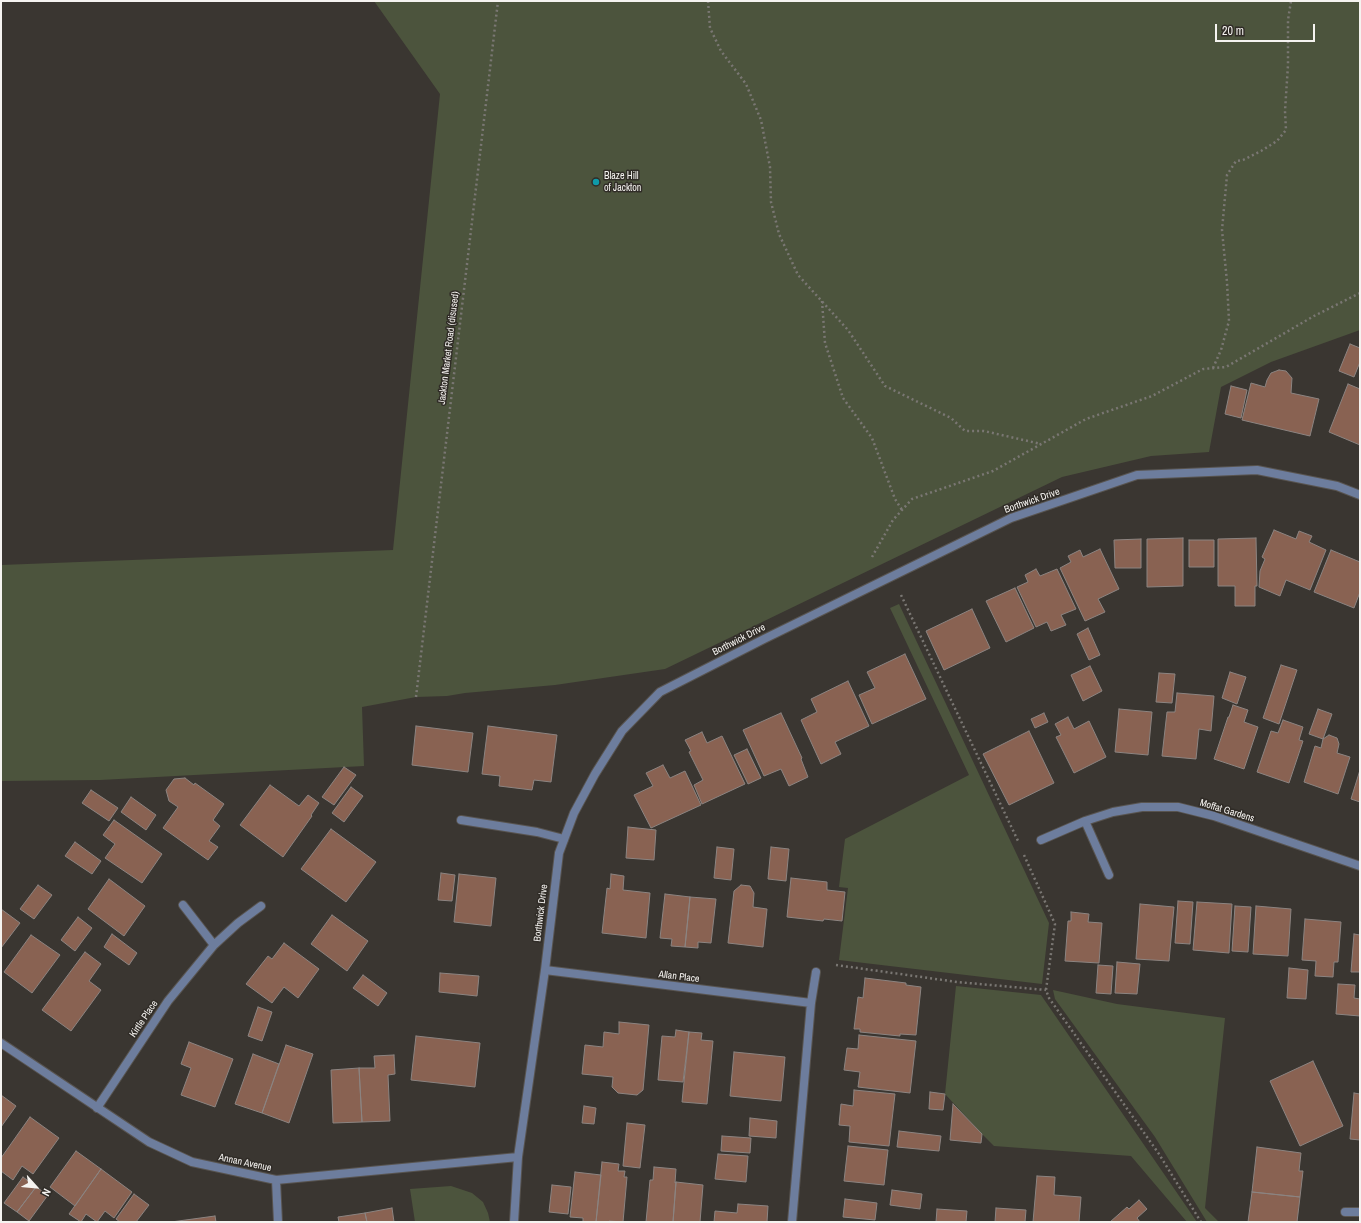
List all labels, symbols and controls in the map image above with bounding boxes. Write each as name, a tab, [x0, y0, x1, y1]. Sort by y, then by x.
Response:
scale bar	[1217, 16, 1317, 42]
text: 20 m	[1222, 23, 1244, 39]
place label: Blaze Hill of Jackton	[604, 170, 641, 194]
marker: Blaze Hill of Jackton	[591, 177, 601, 187]
street label: Jackton Market Road (disused)	[436, 291, 462, 405]
street label: Borthwick Drive	[1003, 486, 1061, 516]
street label: Borthwick Drive	[710, 622, 768, 658]
street label: Moffat Gardens	[1198, 797, 1256, 825]
street label: Borthwick Drive	[532, 884, 550, 942]
street label: Allan Place	[658, 969, 700, 985]
street label: Kirtle Place	[127, 998, 161, 1040]
street label: Annan Avenue	[218, 1152, 272, 1174]
north arrow	[16, 1167, 56, 1207]
text: N	[39, 1186, 54, 1199]

